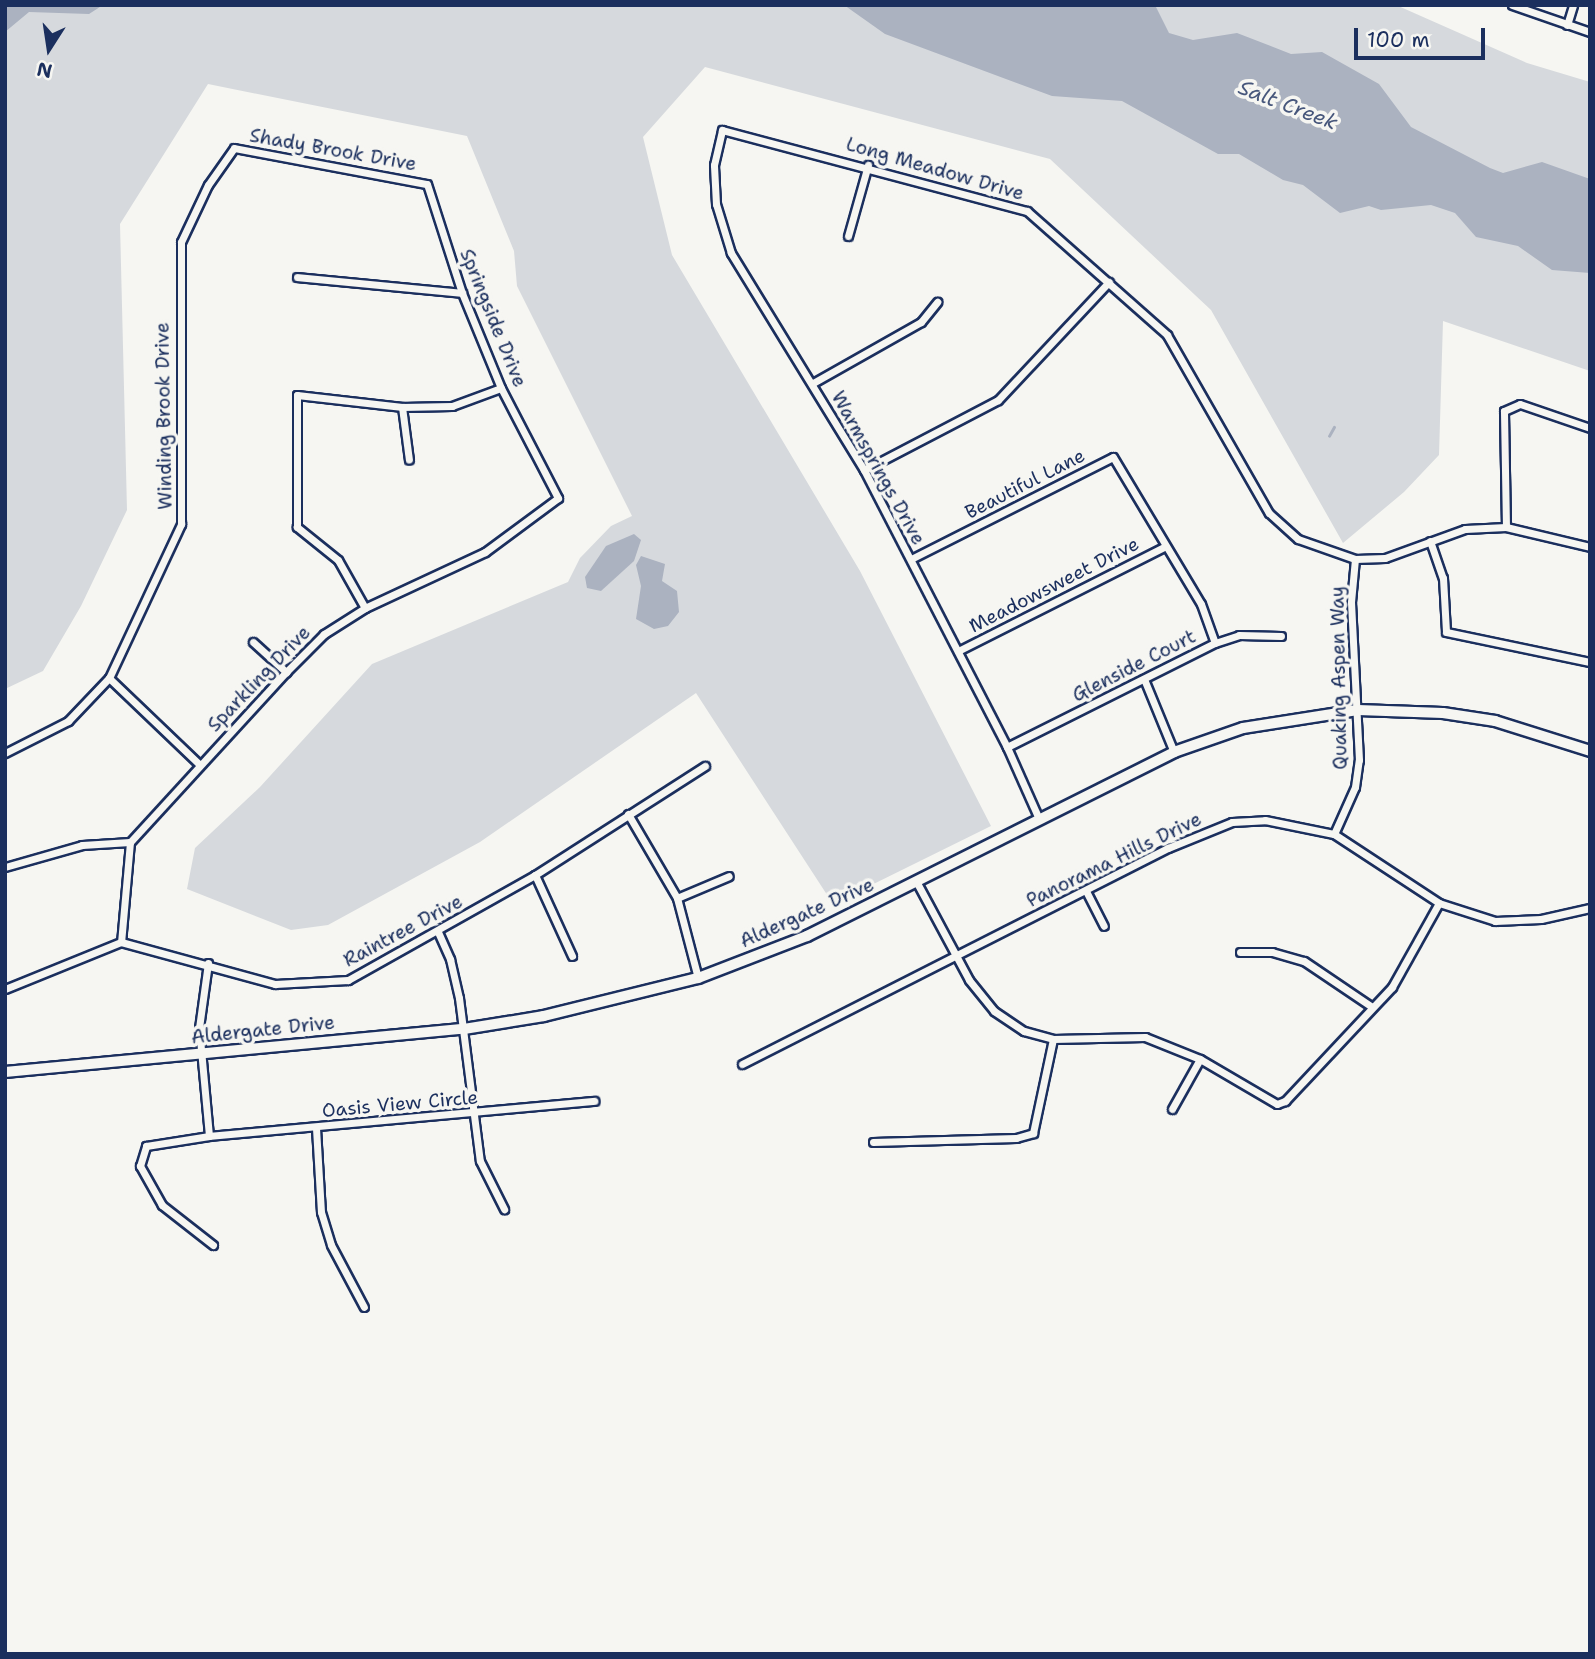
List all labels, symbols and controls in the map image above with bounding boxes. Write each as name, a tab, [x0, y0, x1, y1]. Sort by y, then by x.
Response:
north arrow	[14, 14, 84, 84]
scale bar	[1357, 14, 1488, 58]
text: 100 m	[1367, 26, 1430, 54]
text: N	[35, 56, 54, 84]
water label: Salt Creek	[1235, 75, 1341, 135]
street label: Shady Brook Drive	[248, 124, 418, 176]
street label: Long Meadow Drive	[843, 133, 1027, 205]
street label: Springside Drive	[455, 246, 531, 390]
street label: Winding Brook Drive	[151, 322, 177, 510]
street label: Warmsprings Drive	[826, 387, 930, 549]
street label: Beautiful Lane	[961, 444, 1089, 524]
street label: Meadowsweet Drive	[965, 532, 1143, 638]
street label: Quaking Aspen Way	[1326, 586, 1352, 770]
street label: Sparkling Drive	[203, 621, 315, 737]
street label: Glenside Court	[1068, 625, 1200, 707]
street label: Panorama Hills Drive	[1023, 808, 1205, 912]
street label: Aldergate Drive	[736, 873, 878, 953]
street label: Raintree Drive	[340, 890, 466, 972]
street label: Aldergate Drive	[190, 1011, 336, 1049]
street label: Oasis View Circle	[321, 1086, 479, 1122]

